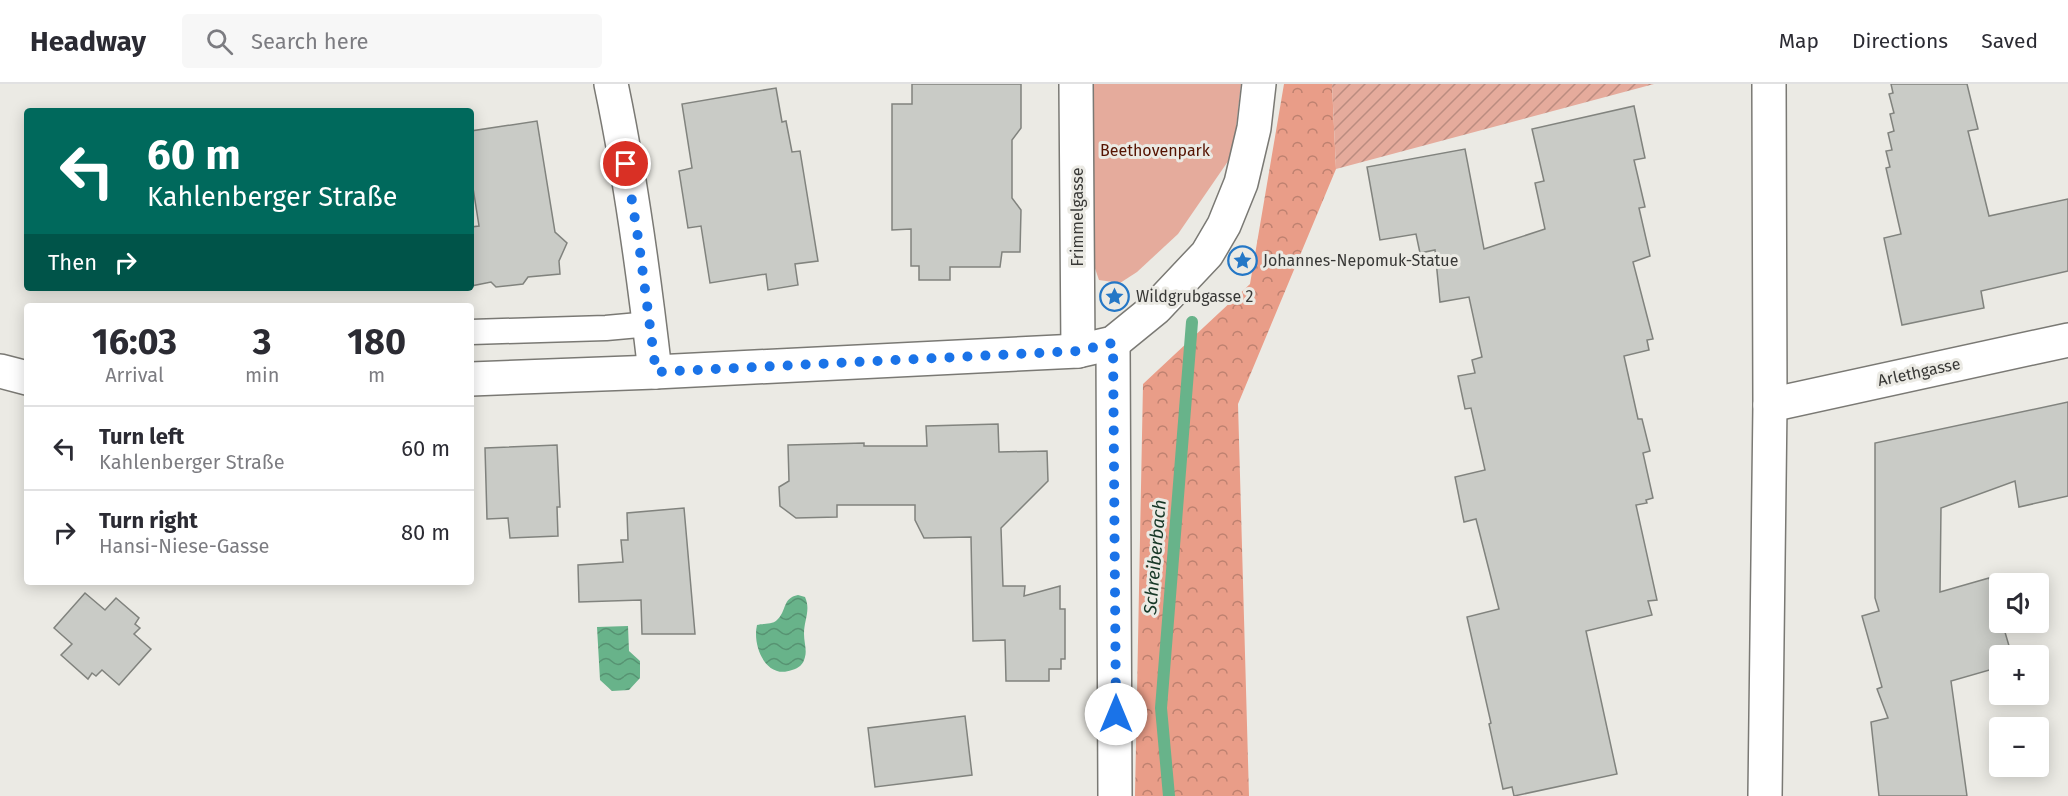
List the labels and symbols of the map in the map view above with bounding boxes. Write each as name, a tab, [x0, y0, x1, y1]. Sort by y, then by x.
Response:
pin	[600, 138, 651, 189]
park label: Beethovenpark	[1100, 141, 1211, 160]
street label: Frimmelgasse	[1068, 168, 1087, 266]
place icon: Johannes-Nepomuk-Statue	[1226, 244, 1258, 276]
place label: Johannes-Nepomuk-Statue	[1263, 251, 1458, 270]
place icon: Wildgrubgasse 2	[1099, 280, 1131, 312]
place label: Wildgrubgasse 2	[1136, 287, 1254, 306]
street label: Arlethgasse	[1876, 354, 1962, 390]
water label: Schreiberbach	[1139, 499, 1171, 616]
position arrow	[1084, 682, 1148, 746]

